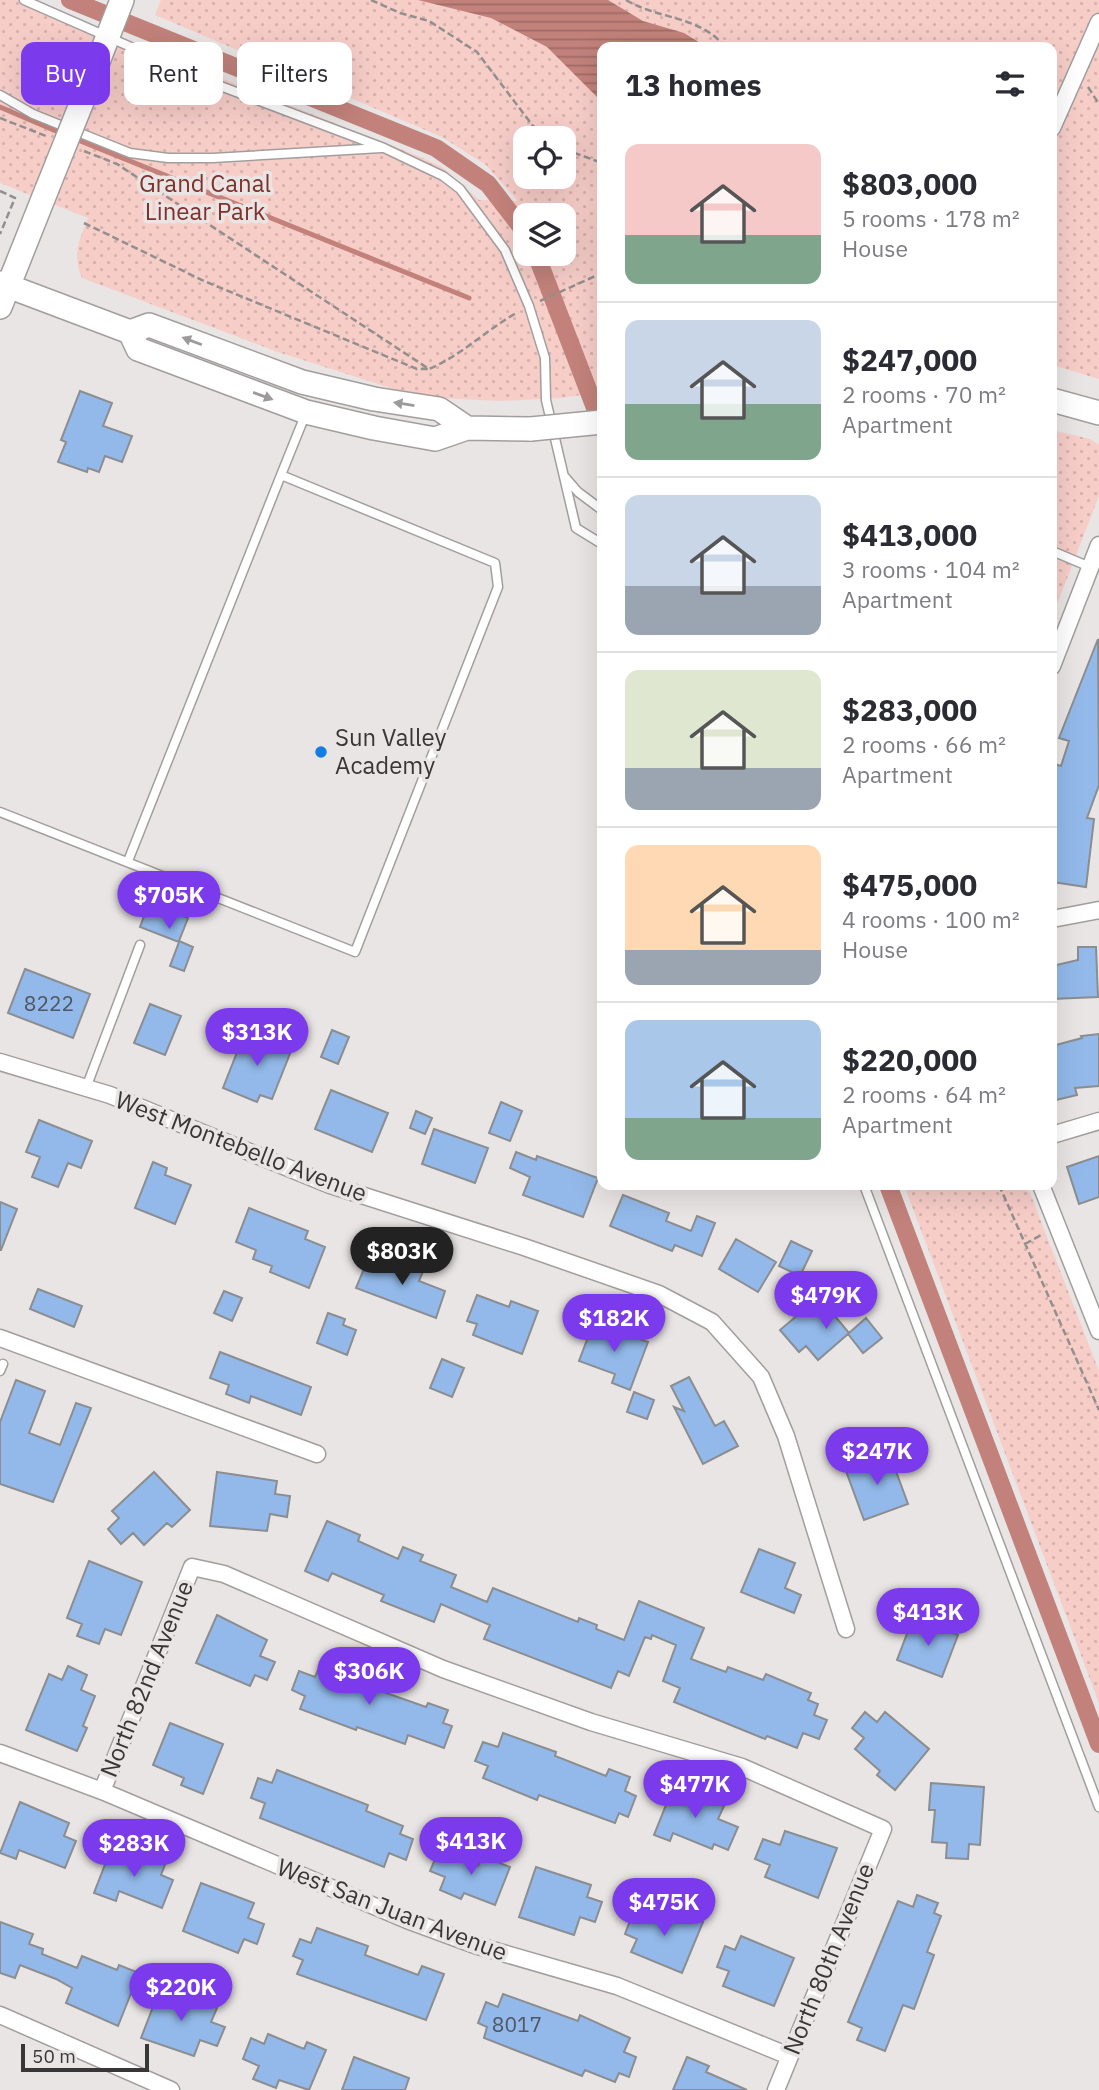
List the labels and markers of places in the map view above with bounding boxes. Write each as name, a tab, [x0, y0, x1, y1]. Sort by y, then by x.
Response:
place label: Sun Valley Academy	[335, 721, 447, 781]
marker: Sun Valley Academy	[313, 744, 329, 760]
pin: $705K	[120, 872, 218, 931]
pin: $313K	[208, 1009, 306, 1068]
pin: $803K	[353, 1228, 451, 1287]
pin: $479K	[777, 1272, 875, 1331]
pin: $182K	[565, 1294, 663, 1354]
pin: $247K	[828, 1428, 926, 1487]
pin: $413K	[879, 1588, 977, 1648]
pin: $306K	[320, 1648, 418, 1707]
pin: $477K	[646, 1760, 744, 1820]
pin: $413K	[422, 1818, 520, 1877]
pin: $283K	[85, 1820, 183, 1879]
pin: $475K	[615, 1878, 713, 1938]
pin: $220K	[132, 1964, 230, 2023]

